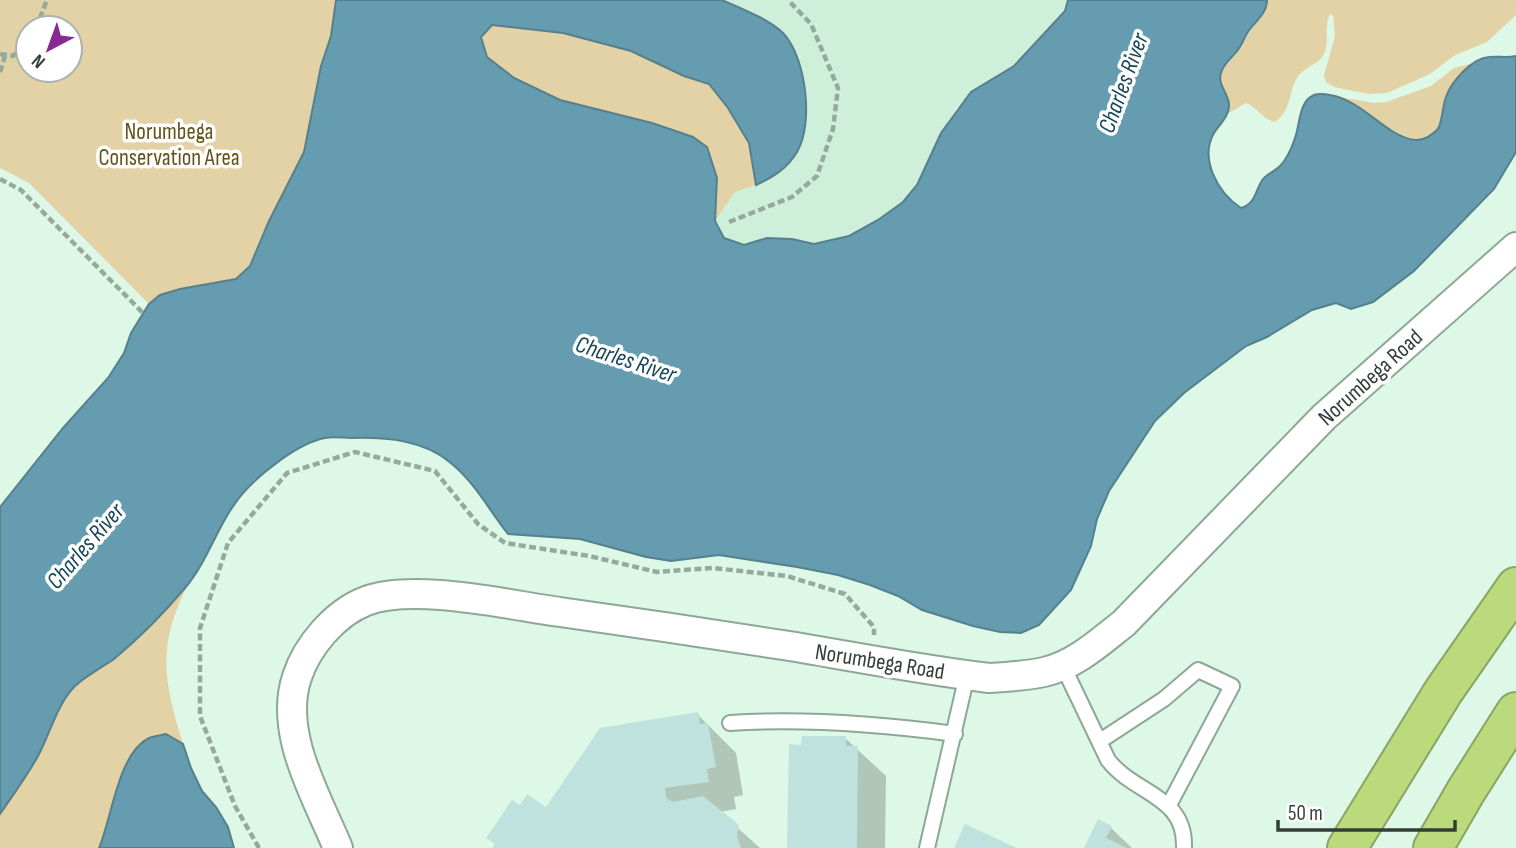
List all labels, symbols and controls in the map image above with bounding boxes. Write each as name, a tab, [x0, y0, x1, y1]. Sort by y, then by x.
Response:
north arrow	[14, 14, 84, 84]
water label: Charles River	[1092, 28, 1155, 137]
text: N	[27, 49, 50, 73]
park label: Norumbega Conservation Area	[99, 118, 240, 172]
street label: Norumbega Road	[1313, 324, 1429, 432]
water label: Charles River	[572, 330, 681, 390]
water label: Charles River	[40, 497, 131, 595]
street label: Norumbega Road	[813, 638, 947, 686]
scale bar	[1278, 788, 1455, 832]
text: 50 m	[1288, 801, 1323, 826]

